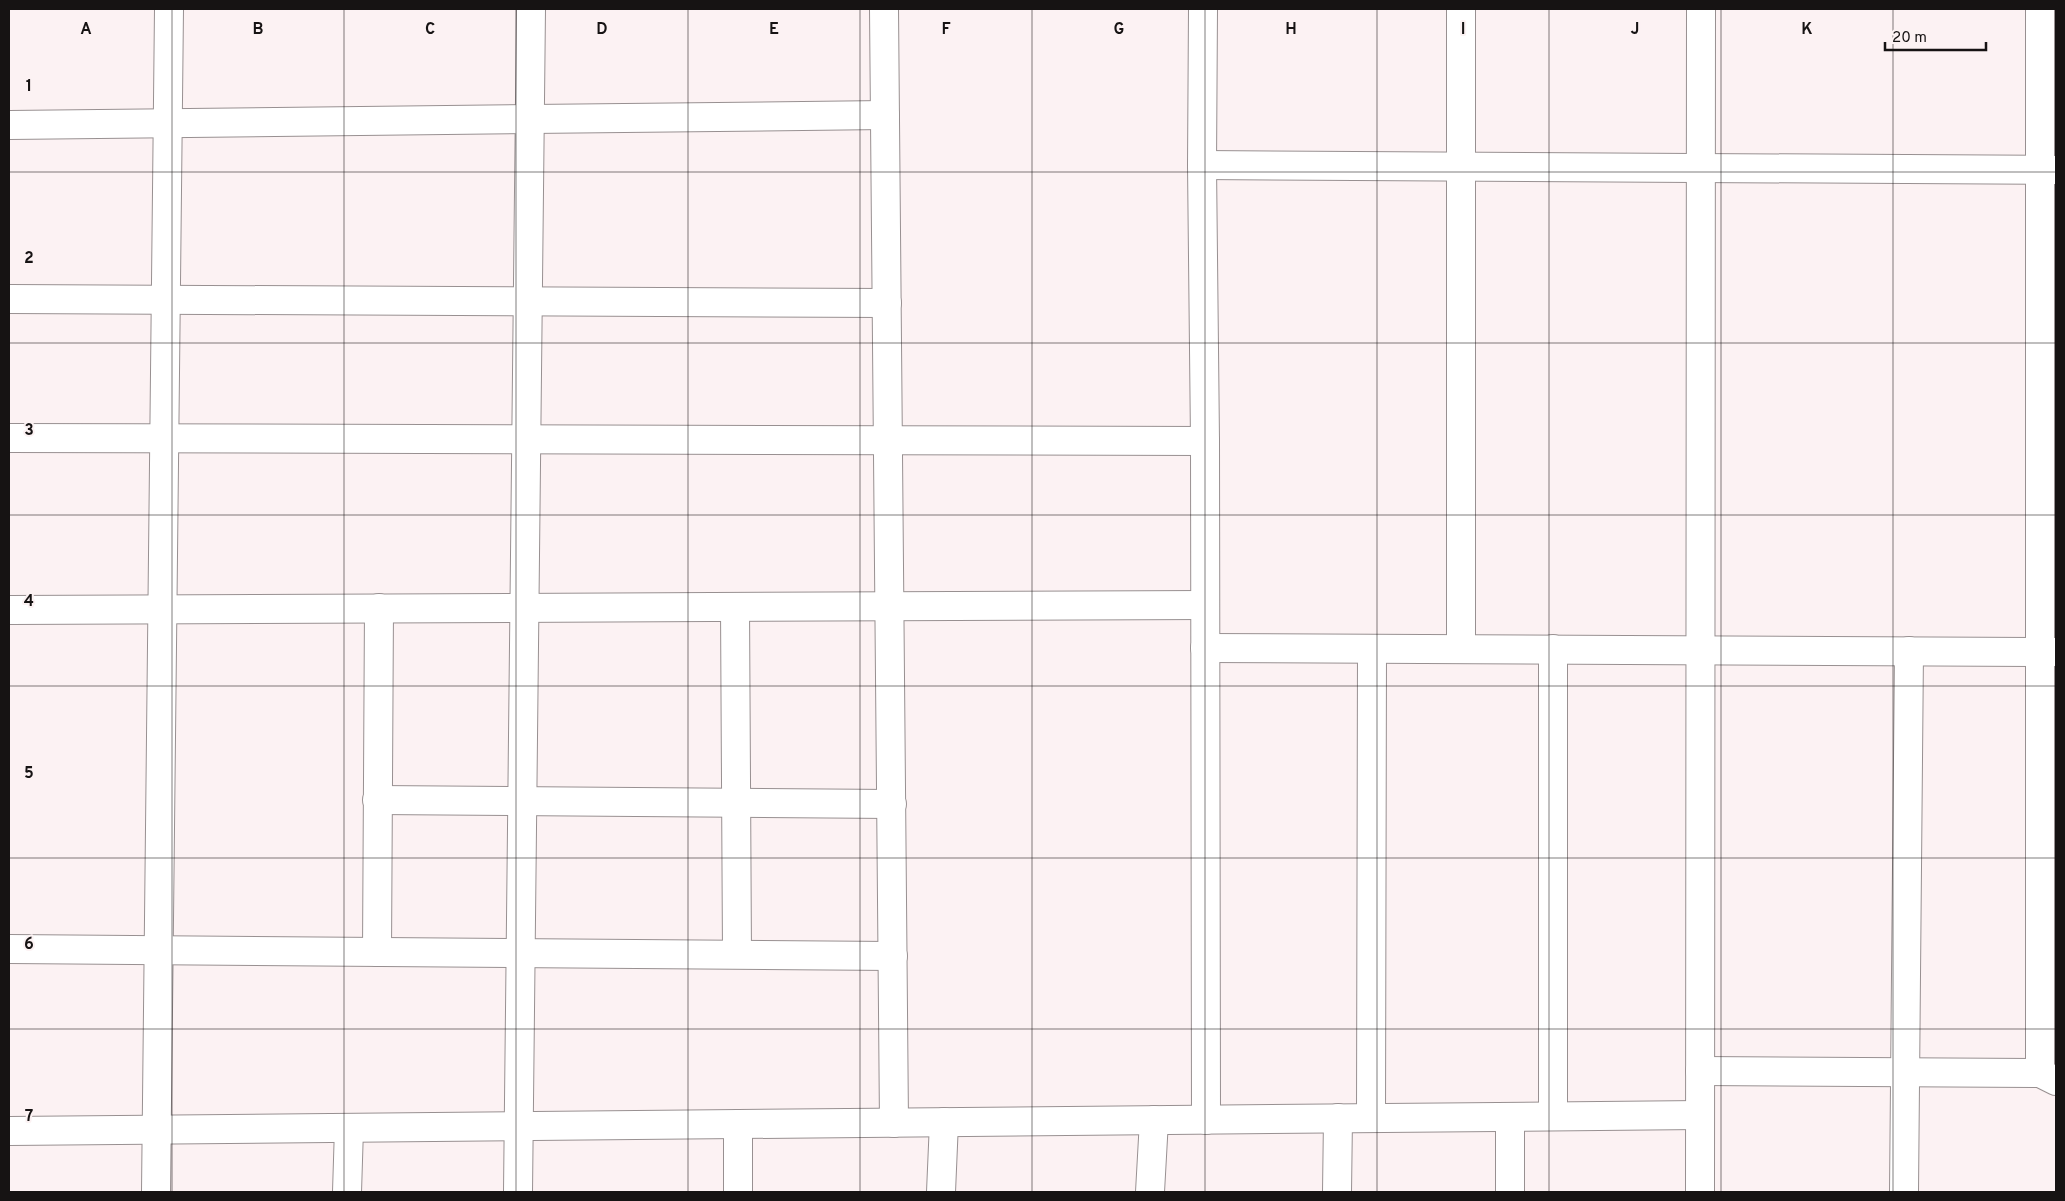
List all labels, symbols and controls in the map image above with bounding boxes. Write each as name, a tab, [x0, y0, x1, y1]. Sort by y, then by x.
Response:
text: A	[80, 20, 92, 40]
text: B	[252, 20, 264, 40]
text: C	[425, 20, 435, 40]
text: D	[596, 20, 608, 40]
text: E	[769, 20, 779, 40]
text: F	[941, 20, 951, 40]
text: G	[1114, 20, 1124, 40]
text: H	[1285, 20, 1297, 40]
text: I	[1461, 20, 1465, 40]
text: J	[1631, 20, 1639, 40]
text: K	[1801, 20, 1813, 40]
scale bar	[1885, 20, 1986, 52]
text: 20 m	[1892, 29, 1927, 48]
text: 1	[26, 77, 32, 97]
text: 2	[24, 249, 34, 269]
text: 3	[24, 421, 34, 441]
text: 4	[24, 592, 34, 612]
text: 5	[24, 764, 34, 784]
text: 6	[24, 935, 34, 955]
text: 7	[25, 1107, 33, 1127]

